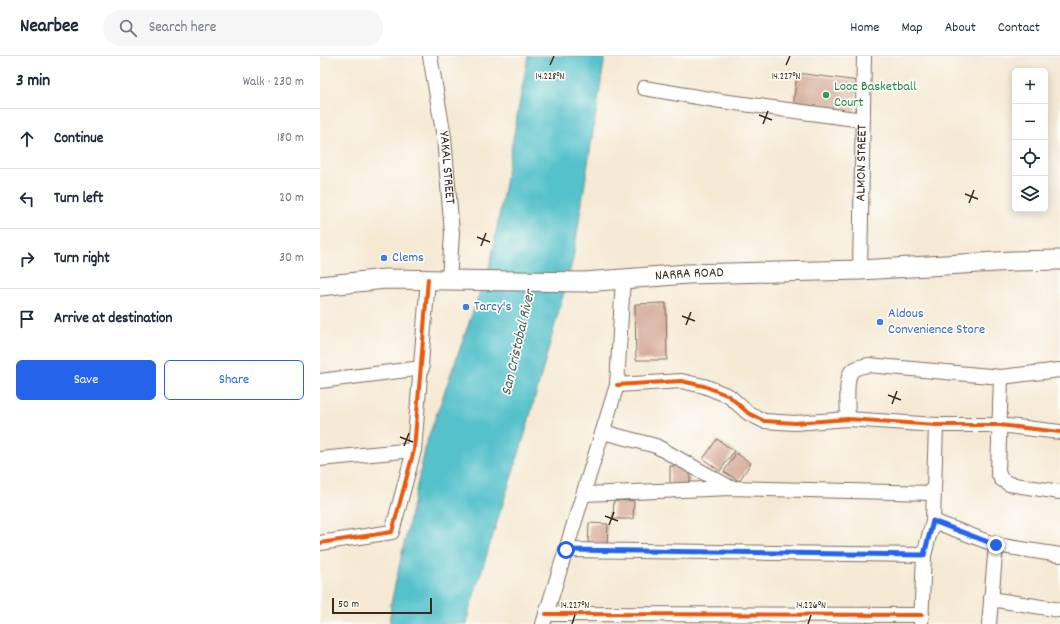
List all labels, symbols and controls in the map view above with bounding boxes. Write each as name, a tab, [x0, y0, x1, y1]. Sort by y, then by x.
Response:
search box	[103, 10, 383, 46]
text: Nearbee	[20, 14, 79, 41]
icon: search	[117, 17, 139, 39]
text: Search here	[149, 17, 216, 39]
text: Home	[850, 18, 879, 38]
text: Map	[901, 18, 923, 38]
text: About	[945, 18, 976, 38]
text: Contact	[998, 18, 1040, 38]
map controls	[1012, 68, 1048, 212]
button: +	[1012, 68, 1048, 104]
text: 3 min	[16, 70, 50, 94]
text: 14.228°N	[536, 70, 565, 84]
text: 14.227°N	[772, 70, 800, 84]
text: Walk · 230 m	[243, 73, 304, 92]
place label: Looc Basketball Court	[834, 77, 917, 113]
marker: Looc Basketball Court	[821, 90, 831, 100]
button: −	[1012, 104, 1048, 140]
street label: ALMON STREET	[851, 124, 873, 202]
icon: ahead	[16, 128, 38, 150]
text: Continue	[54, 128, 103, 150]
text: 180 m	[277, 129, 304, 148]
street label: YAKAL STREET	[433, 130, 460, 205]
button: locate	[1012, 140, 1048, 176]
button: layers	[1012, 176, 1048, 212]
icon: left	[16, 188, 38, 210]
text: Turn left	[54, 188, 103, 210]
text: 20 m	[279, 189, 304, 208]
icon: right	[16, 248, 38, 270]
text: Turn right	[54, 248, 110, 270]
place label: Clems	[392, 248, 424, 268]
text: 30 m	[279, 249, 304, 268]
marker: Clems	[379, 253, 389, 263]
street label: NARRA ROAD	[654, 263, 724, 287]
water label: San Cristobal River	[496, 287, 542, 398]
place label: Tarcy's	[474, 297, 511, 317]
marker: Tarcy's	[461, 302, 471, 312]
place label: Aldous Convenience Store	[888, 304, 985, 340]
icon: arrive	[16, 308, 38, 330]
text: Arrive at destination	[54, 308, 172, 330]
marker: Aldous Convenience Store	[875, 317, 885, 327]
button: Save	[16, 360, 156, 400]
button: Share	[164, 360, 304, 400]
route end	[987, 536, 1005, 554]
route start	[557, 541, 575, 559]
scale bar	[332, 596, 432, 615]
text: 50 m	[338, 597, 359, 613]
text: 14.227°N	[561, 599, 589, 613]
text: 14.226°N	[796, 599, 826, 613]

